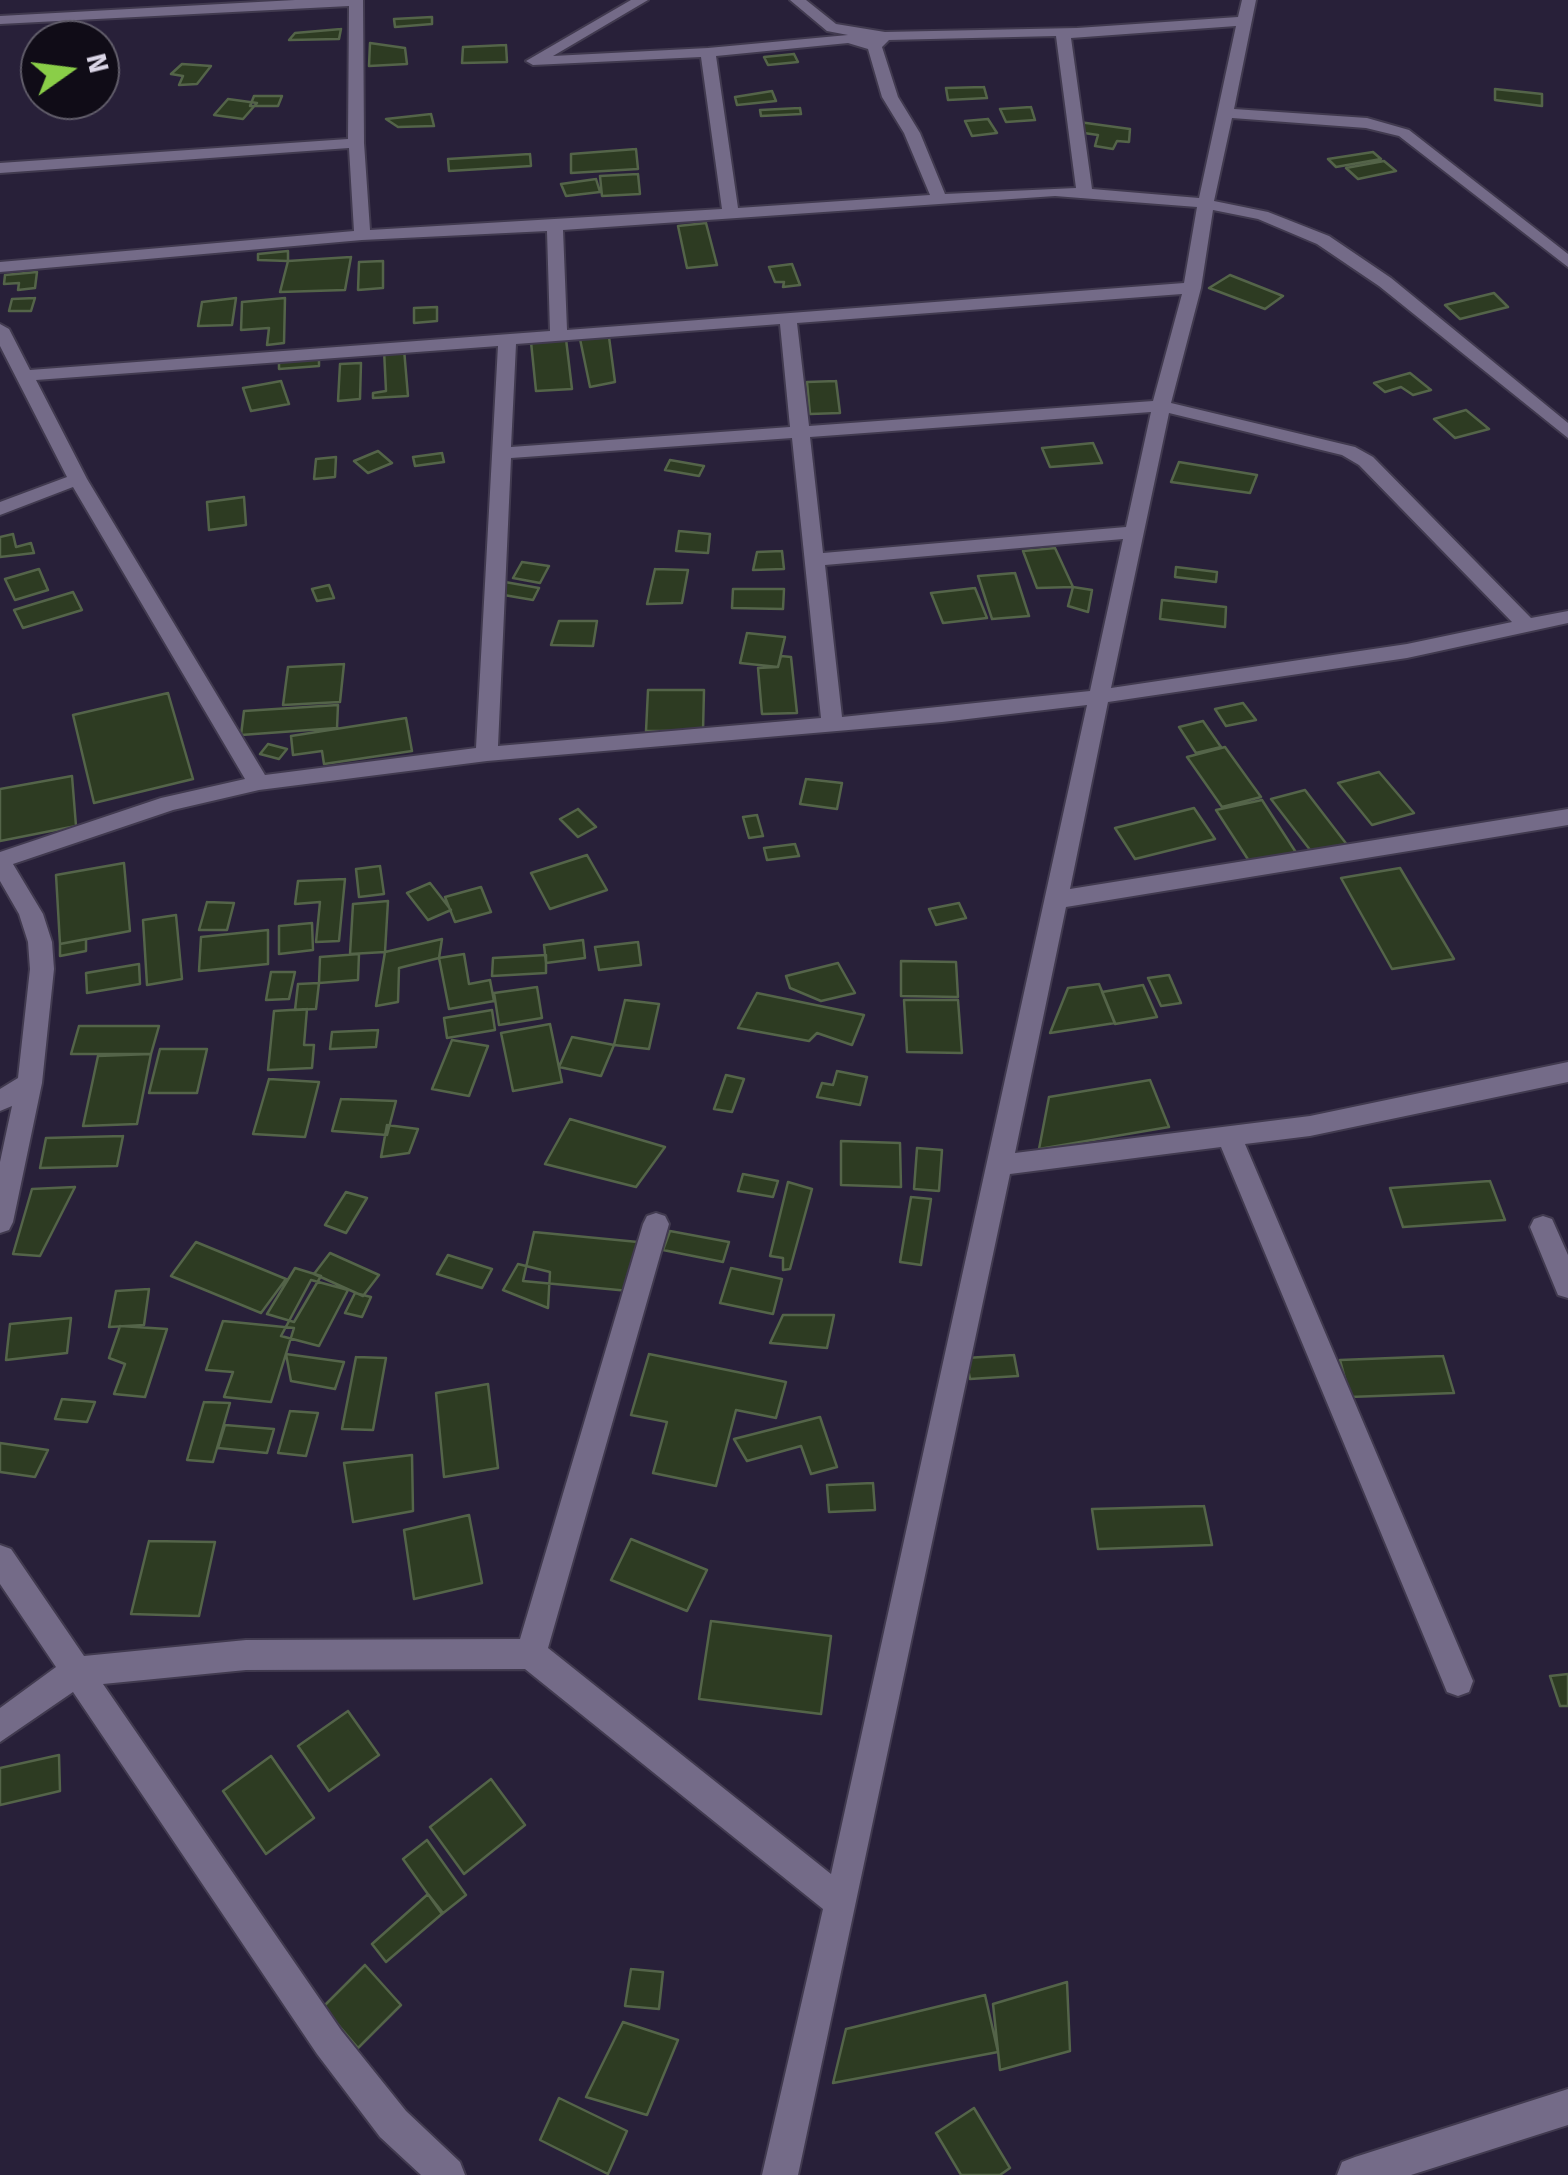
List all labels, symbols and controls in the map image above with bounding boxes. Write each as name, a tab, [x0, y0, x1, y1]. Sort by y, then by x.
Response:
north arrow	[20, 20, 120, 120]
text: N	[79, 50, 116, 76]

